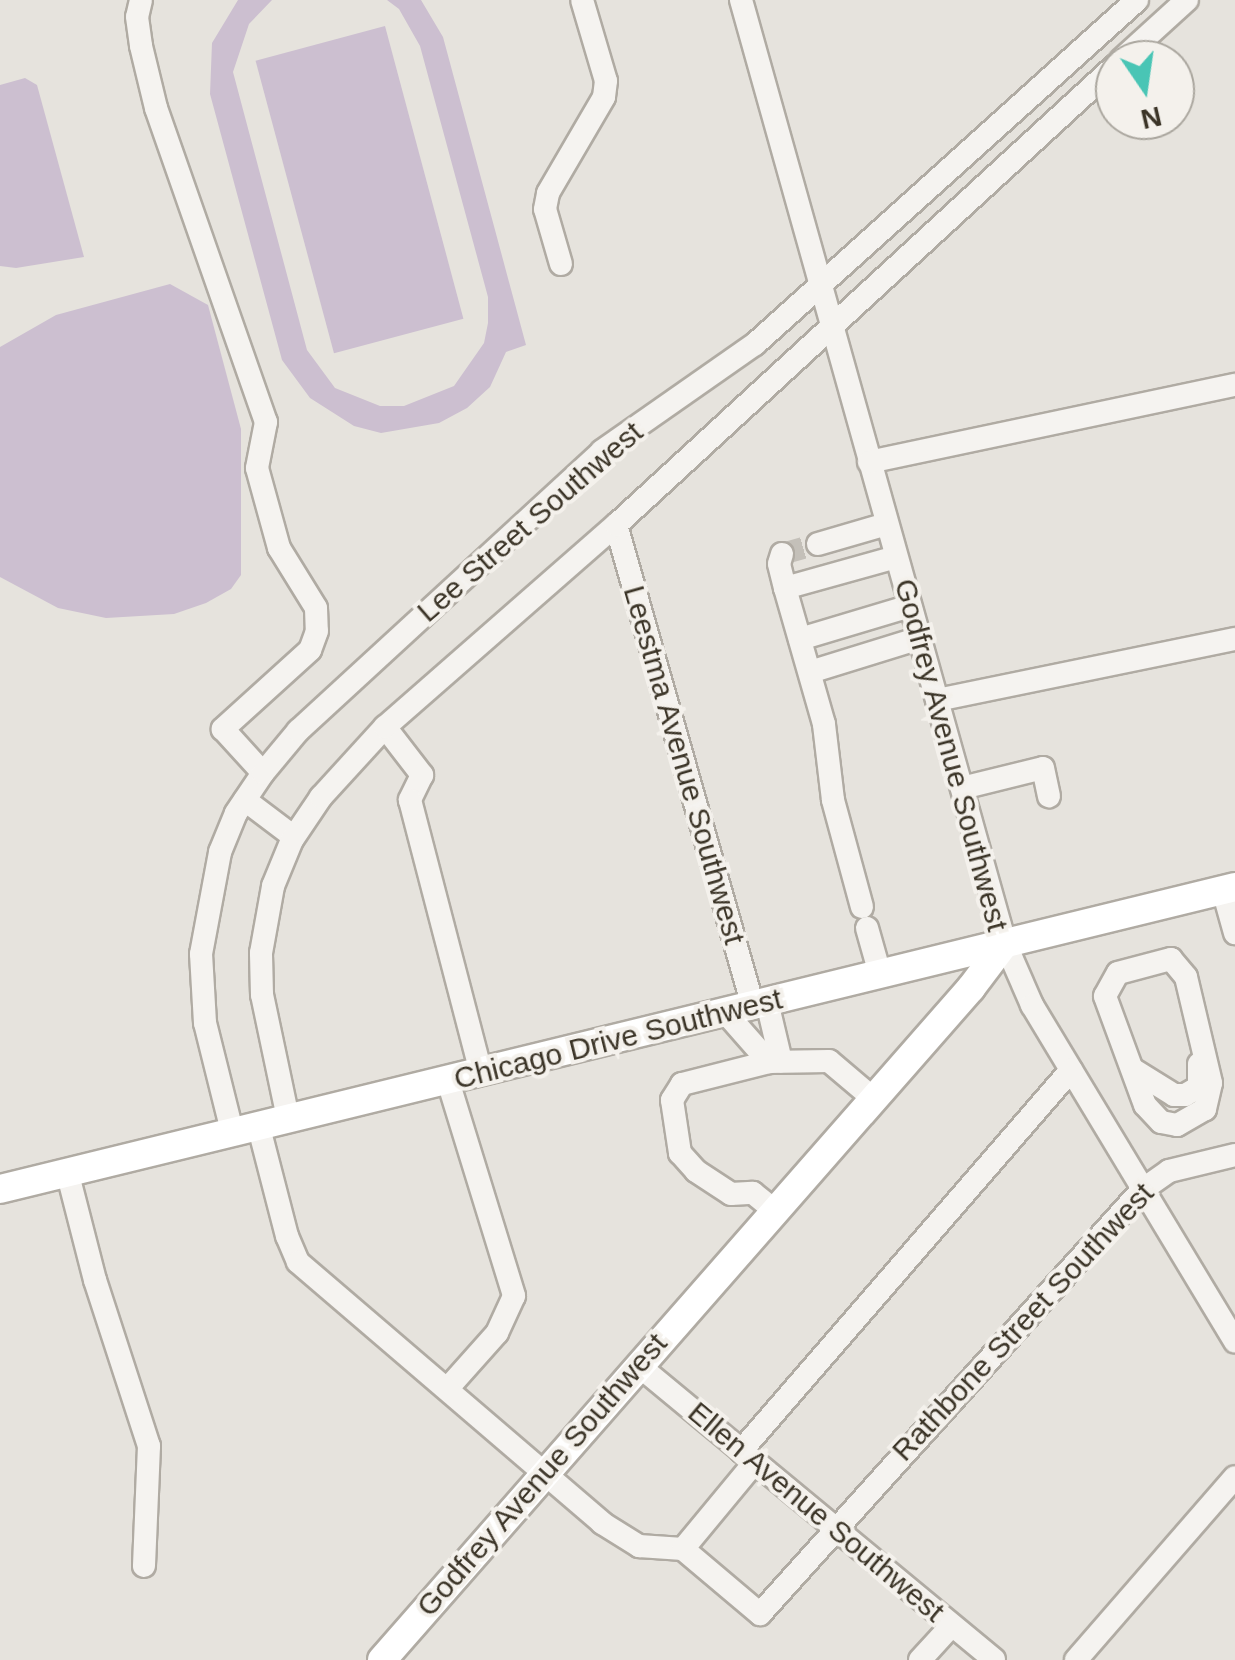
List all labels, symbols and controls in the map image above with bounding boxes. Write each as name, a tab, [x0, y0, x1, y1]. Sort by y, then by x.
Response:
north arrow	[1095, 40, 1195, 140]
text: N	[1138, 100, 1165, 135]
street label: Lee Street Southwest	[410, 414, 650, 630]
street label: Godfrey Avenue Southwest	[886, 574, 1016, 936]
street label: Leestma Avenue Southwest	[615, 581, 753, 949]
street label: Chicago Drive Southwest	[450, 981, 786, 1097]
street label: Rathbone Street Southwest	[885, 1176, 1161, 1468]
street label: Godfrey Avenue Southwest	[409, 1326, 675, 1624]
street label: Ellen Avenue Southwest	[680, 1394, 952, 1630]

